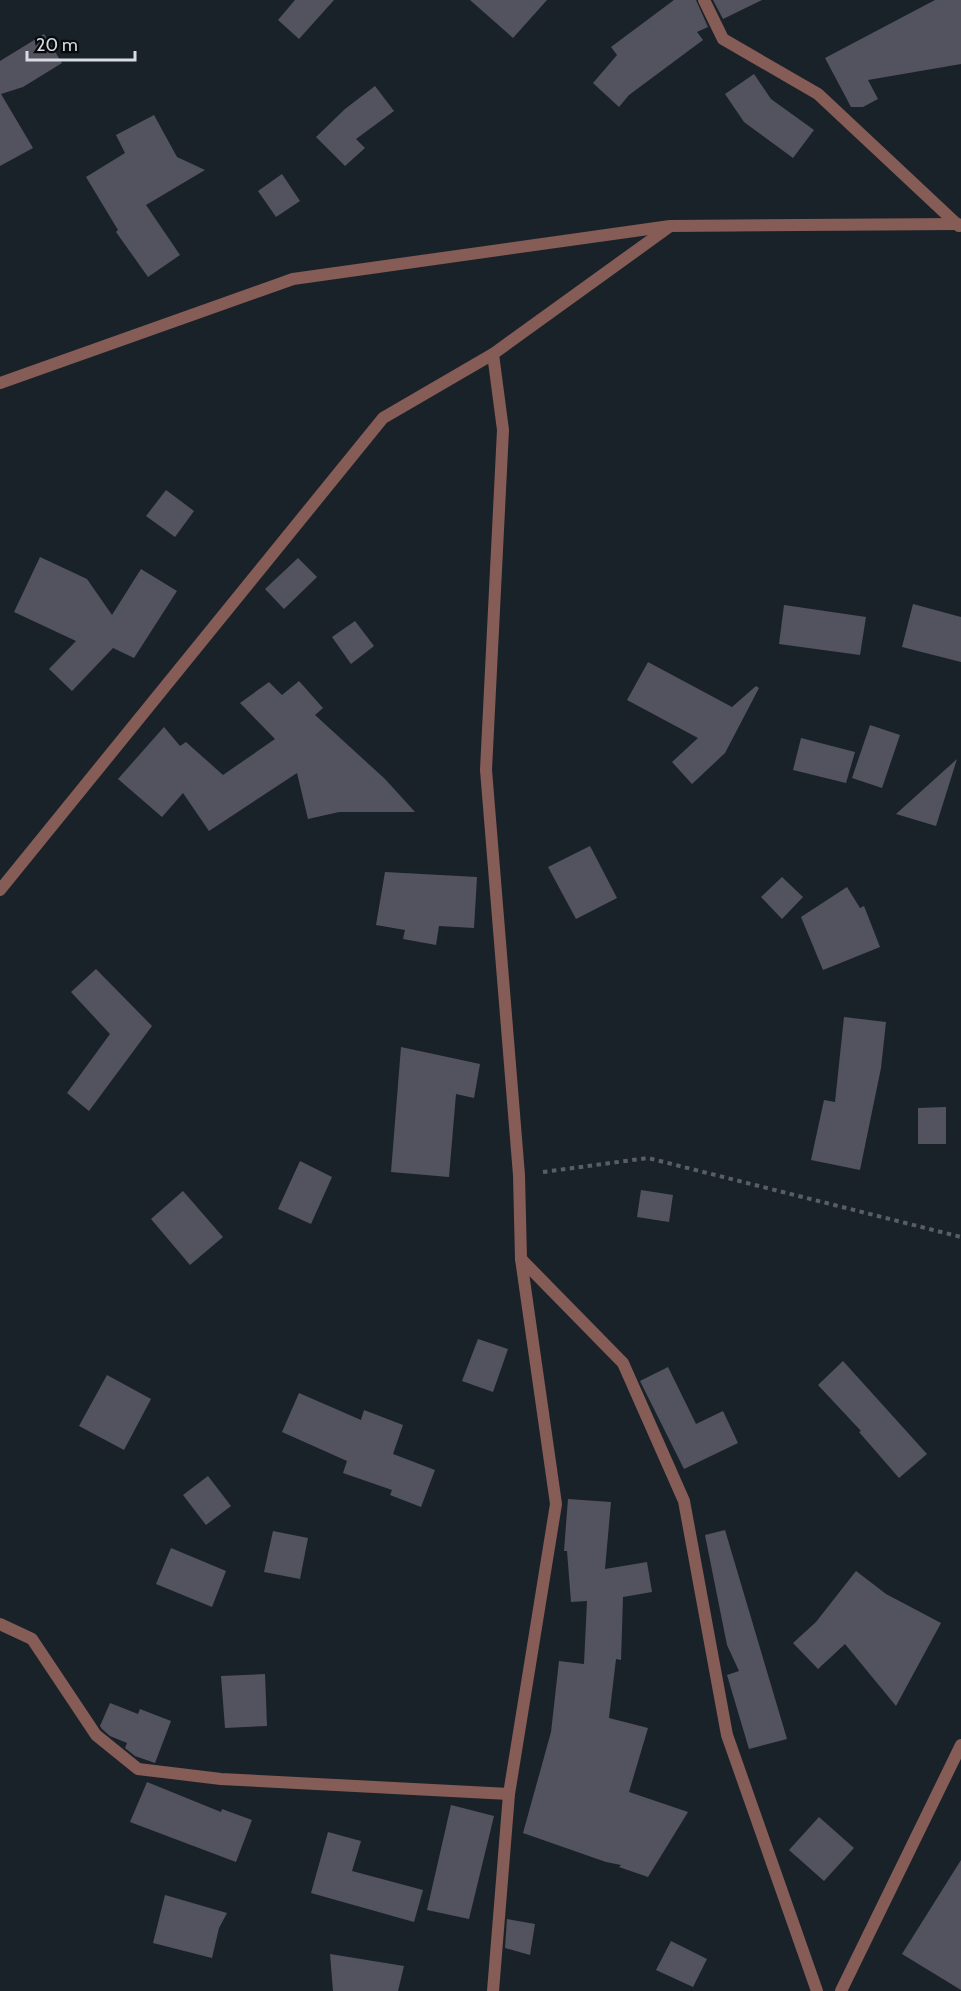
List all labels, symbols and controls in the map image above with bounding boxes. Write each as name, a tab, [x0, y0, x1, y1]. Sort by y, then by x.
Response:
scale bar	[27, 24, 135, 62]
text: 20 m	[36, 34, 78, 56]

